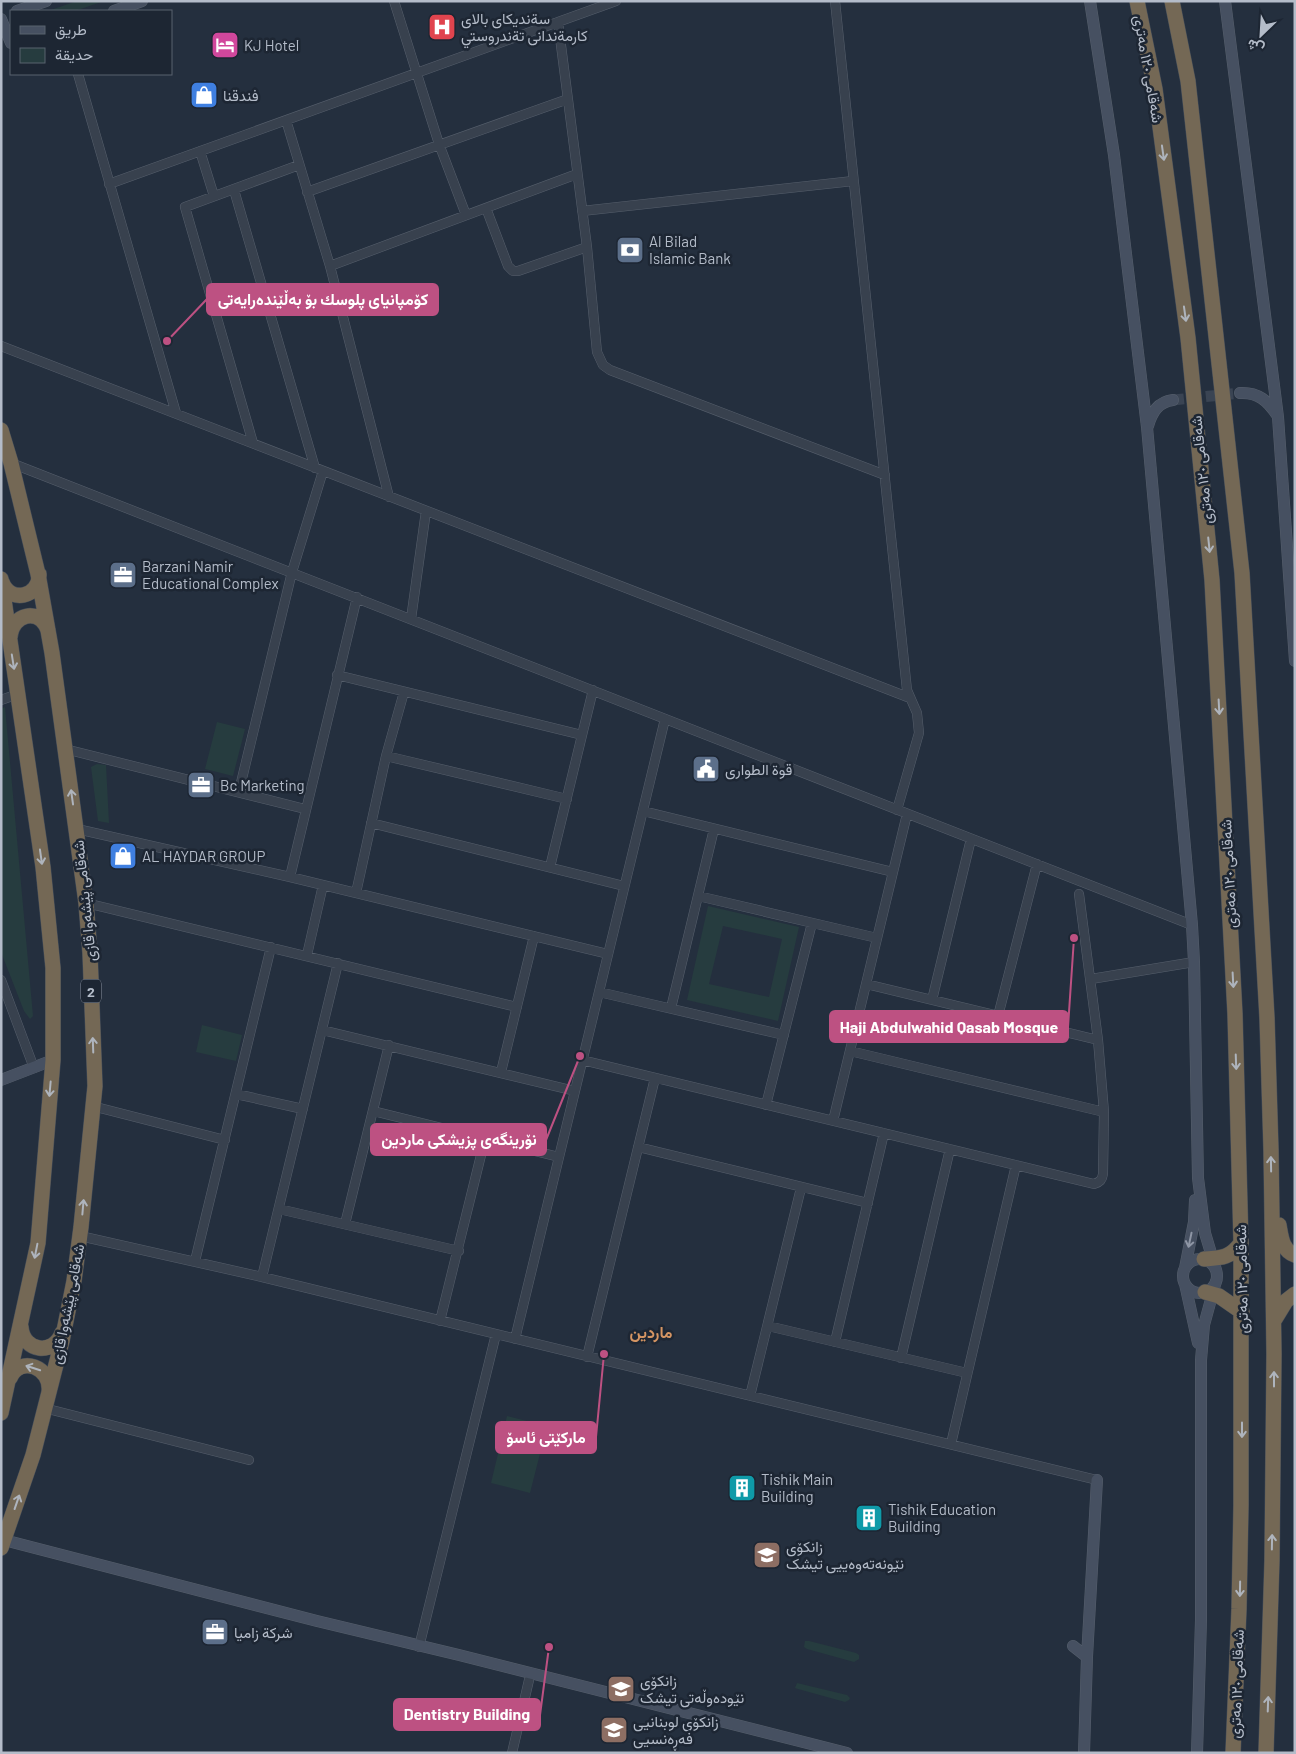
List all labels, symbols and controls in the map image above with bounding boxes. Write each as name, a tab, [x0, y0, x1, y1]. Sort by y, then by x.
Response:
place label: سةنديكاى بالاى كارمةندانى تةندروستي	[461, 9, 588, 49]
legend	[10, 10, 172, 75]
north arrow	[1236, 10, 1286, 60]
hospital icon: سةنديكاى بالاى كارمةندانى تةندروستي	[427, 12, 457, 42]
street label: شەقامی ١٢٠ مەتری	[1129, 14, 1167, 125]
text: طريق	[55, 20, 87, 40]
hotel icon: KJ Hotel	[210, 30, 240, 60]
text: ش	[1244, 35, 1267, 58]
place label: KJ Hotel	[244, 36, 299, 54]
text: حديقة	[55, 45, 93, 64]
shop icon: فندقنا	[189, 80, 219, 110]
place label: فندقنا	[223, 86, 259, 104]
one-way arrow	[1158, 144, 1168, 160]
place label: Al Bilad Islamic Bank	[649, 232, 731, 267]
bank icon: Al Bilad Islamic Bank	[615, 235, 645, 265]
callout: کۆمپانیای پلوسك بۆ بەڵێندەرایەتی	[207, 284, 438, 315]
text: کۆمپانیای پلوسك بۆ بەڵێندەرایەتی	[218, 289, 428, 311]
one-way arrow	[1180, 305, 1190, 321]
street label: شەقامی ١٢٠ مەتری	[1186, 414, 1218, 525]
one-way arrow	[1204, 537, 1214, 553]
place label: Barzani Namir Educational Complex	[142, 557, 279, 592]
office icon: Barzani Namir Educational Complex	[108, 560, 138, 590]
one-way arrow	[9, 653, 19, 669]
one-way arrow	[1214, 699, 1223, 715]
public building icon: قوة الطواری	[691, 754, 721, 784]
place label: قوة الطواری	[725, 760, 792, 780]
office icon: Bc Marketing	[186, 770, 216, 800]
place label: Bc Marketing	[220, 776, 305, 794]
one-way arrow	[66, 789, 76, 805]
street label: شەقامی ١٢٠ مەتری	[1216, 819, 1242, 929]
street label: شەقامی پێشەوا قازی	[69, 839, 101, 963]
shop icon: AL HAYDAR GROUP	[108, 841, 138, 871]
place label: AL HAYDAR GROUP	[142, 847, 265, 865]
one-way arrow	[37, 849, 47, 865]
one-way arrow	[1229, 972, 1238, 988]
road number: 2	[81, 979, 101, 1002]
callout: Haji Abdulwahid Qasab Mosque	[830, 1011, 1068, 1042]
text: Haji Abdulwahid Qasab Mosque	[840, 1017, 1058, 1036]
one-way arrow	[88, 1038, 98, 1054]
one-way arrow	[1232, 1054, 1241, 1070]
one-way arrow	[46, 1081, 55, 1097]
callout: نۆرینگەی پزیشکی ماردین	[371, 1124, 546, 1155]
text: نۆرینگەی پزیشکی ماردین	[381, 1129, 537, 1151]
one-way arrow	[1267, 1156, 1276, 1172]
one-way arrow	[78, 1200, 88, 1216]
street label: شەقامی ١٢٠ مەتری	[1231, 1224, 1253, 1334]
one-way arrow	[1185, 1232, 1194, 1248]
one-way arrow	[31, 1242, 41, 1258]
street label: شەقامی پێشەوا قازی	[47, 1242, 89, 1366]
district label: ماردین	[630, 1322, 673, 1343]
one-way arrow	[26, 1363, 42, 1373]
one-way arrow	[1269, 1371, 1279, 1388]
callout: مارکێتی ئاسۆ	[496, 1422, 596, 1453]
one-way arrow	[1237, 1422, 1247, 1438]
text: مارکێتی ئاسۆ	[506, 1427, 586, 1448]
place label: Tishik Main Building	[761, 1470, 833, 1505]
building icon: Tishik Main Building	[727, 1473, 757, 1503]
one-way arrow	[13, 1494, 22, 1510]
place label: Tishik Education Building	[888, 1500, 996, 1535]
building icon: Tishik Education Building	[854, 1503, 884, 1533]
one-way arrow	[1268, 1534, 1277, 1550]
place label: زانکۆی نێونەتەوەییی تیشک	[786, 1537, 904, 1574]
school or university icon: زانکۆی نێونەتەوەییی تیشک	[752, 1540, 782, 1570]
one-way arrow	[1235, 1580, 1244, 1596]
office icon: شركة زاميا	[200, 1617, 230, 1647]
place label: شركة زاميا	[234, 1623, 293, 1642]
street label: شەقامی ١٢٠ مەتری	[1225, 1629, 1249, 1739]
place label: زانکۆی نێودەوڵەتی تیشک	[640, 1671, 744, 1708]
school or university icon: زانکۆی نێودەوڵەتی تیشک	[606, 1674, 636, 1704]
one-way arrow	[1263, 1696, 1272, 1712]
callout: Dentistry Building	[394, 1699, 540, 1730]
text: Dentistry Building	[404, 1704, 530, 1723]
place label: زانکۆی لوبنانیی فەڕەنسیی	[633, 1712, 719, 1751]
school or university icon: زانکۆی لوبنانیی فەڕەنسیی	[599, 1715, 629, 1745]

